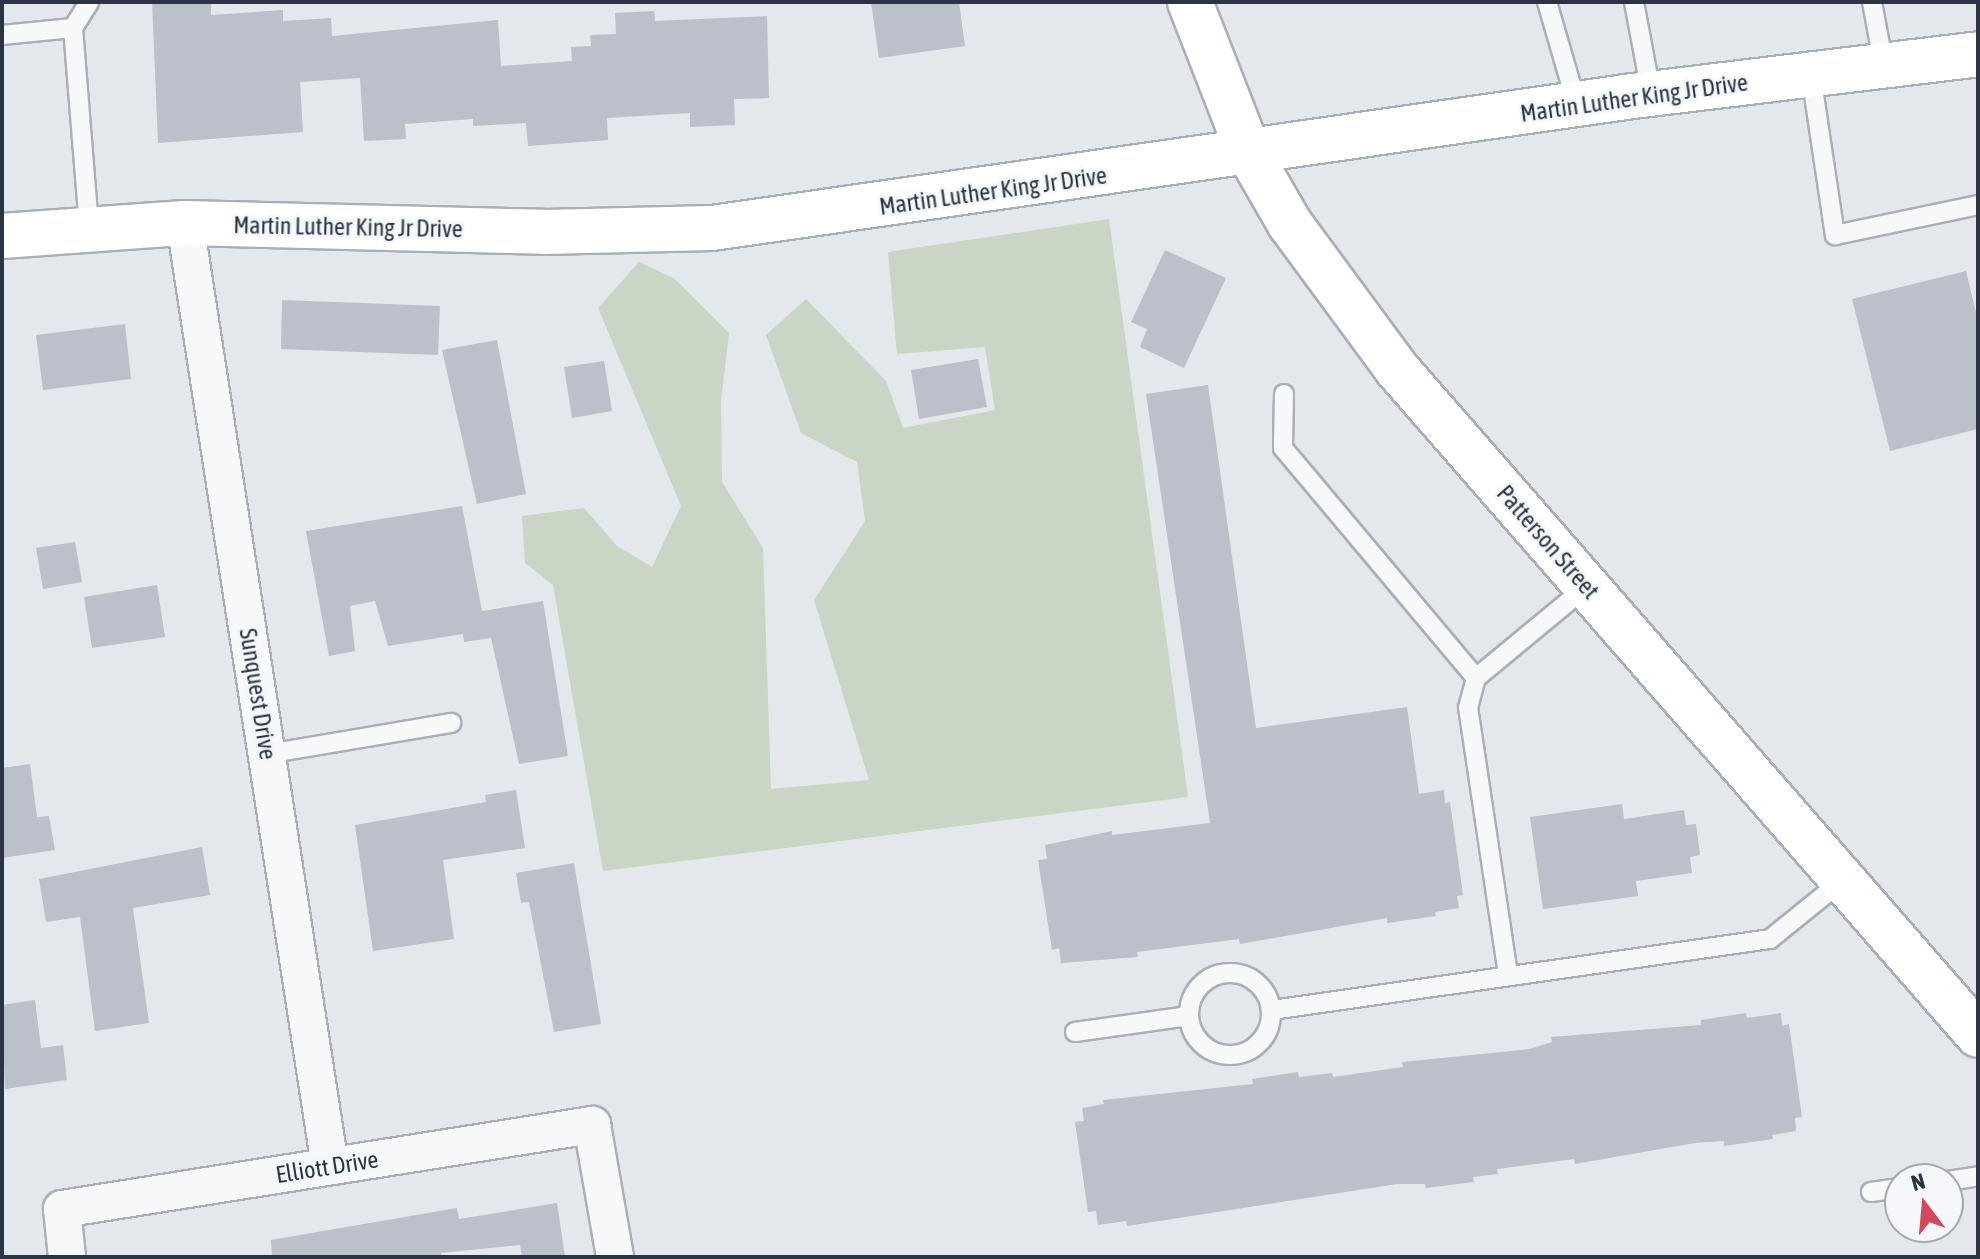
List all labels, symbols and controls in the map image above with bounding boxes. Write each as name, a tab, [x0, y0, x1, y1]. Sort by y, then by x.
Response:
street label: Martin Luther King Jr Drive	[1518, 68, 1750, 128]
street label: Martin Luther King Jr Drive	[877, 161, 1109, 221]
street label: Martin Luther King Jr Drive	[233, 211, 463, 243]
street label: Patterson Street	[1491, 479, 1605, 605]
street label: Sunquest Drive	[233, 626, 283, 762]
street label: Elliott Drive	[274, 1145, 380, 1189]
north arrow	[1884, 1163, 1964, 1243]
text: N	[1908, 1168, 1928, 1196]

